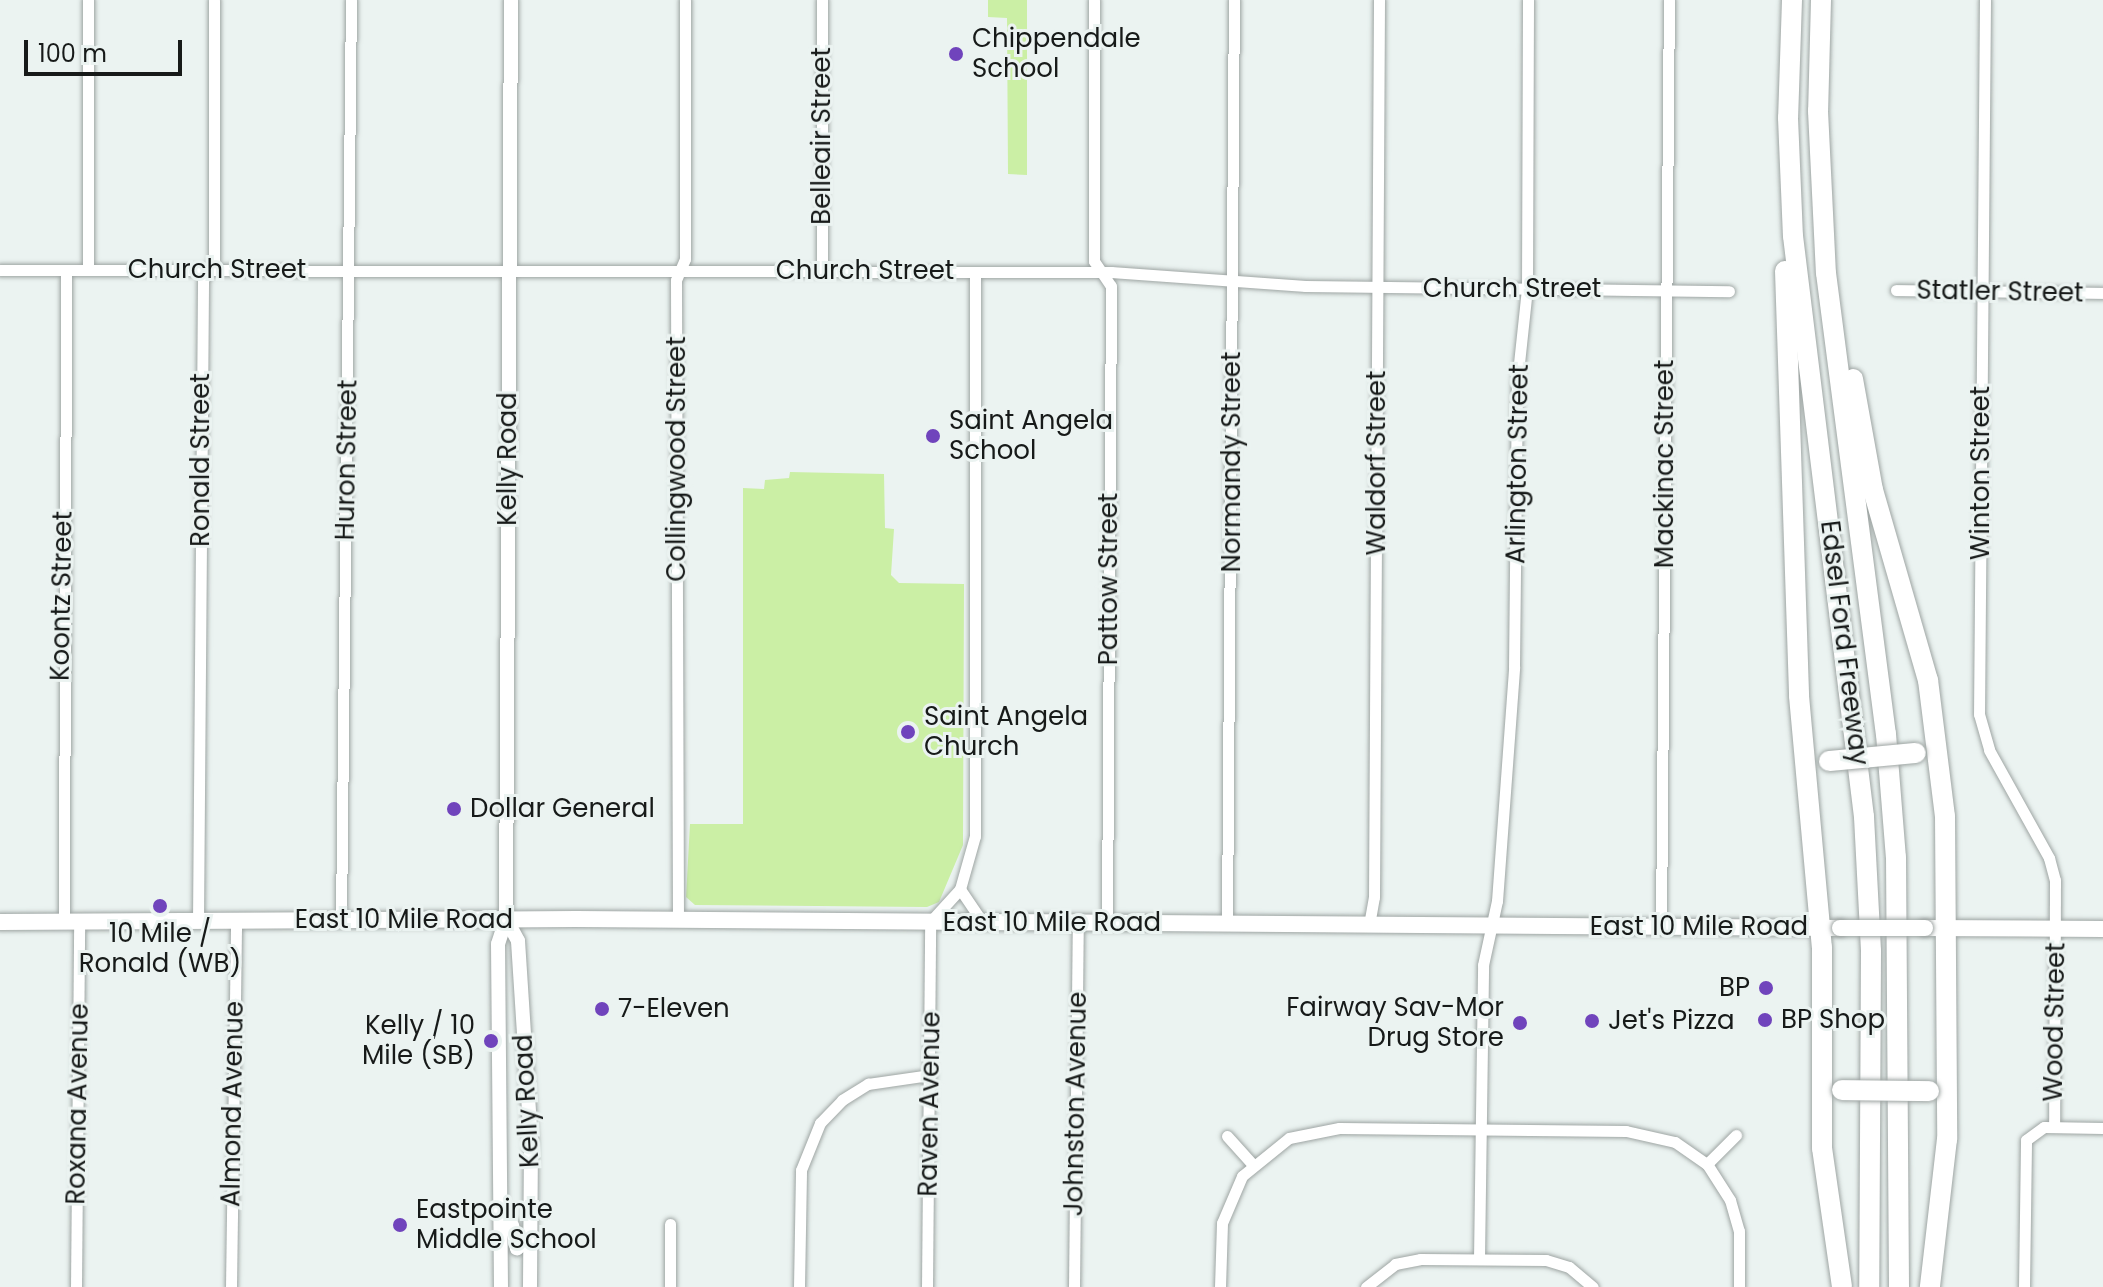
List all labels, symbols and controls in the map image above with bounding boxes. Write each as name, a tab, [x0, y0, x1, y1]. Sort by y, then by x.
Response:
place label: Chippendale School	[972, 23, 1141, 84]
scale bar	[28, 24, 186, 74]
text: 100 m	[38, 37, 107, 70]
marker: Chippendale School	[947, 45, 965, 63]
street label: Belleair Street	[806, 47, 838, 225]
street label: Church Street	[128, 254, 306, 286]
street label: Church Street	[776, 255, 954, 287]
street label: Church Street	[1423, 273, 1601, 305]
street label: Statler Street	[1916, 275, 2084, 309]
street label: Collingwood Street	[661, 336, 693, 582]
street label: Normandy Street	[1216, 352, 1248, 572]
street label: Mackinac Street	[1649, 360, 1681, 568]
street label: Arlington Street	[1501, 364, 1535, 564]
street label: Waldorf Street	[1361, 371, 1393, 555]
street label: Ronald Street	[185, 373, 217, 547]
street label: Huron Street	[330, 379, 364, 541]
street label: Winton Street	[1965, 386, 1997, 560]
street label: Kelly Road	[492, 392, 524, 526]
place label: Saint Angela School	[949, 405, 1113, 466]
marker: Saint Angela School	[924, 427, 942, 445]
street label: Pattow Street	[1093, 493, 1125, 665]
street label: Koontz Street	[45, 511, 79, 681]
street label: Edsel Ford Freeway	[1813, 519, 1875, 767]
place label: Saint Angela Church	[924, 701, 1088, 762]
marker: Saint Angela Church	[899, 723, 917, 741]
place label: Dollar General	[470, 793, 655, 825]
marker: Dollar General	[445, 800, 463, 818]
marker: 10 Mile / Ronald (WB)	[151, 897, 169, 915]
street label: East 10 Mile Road	[295, 904, 513, 936]
street label: East 10 Mile Road	[943, 907, 1161, 939]
street label: East 10 Mile Road	[1590, 911, 1808, 943]
place label: 10 Mile / Ronald (WB)	[79, 918, 241, 980]
street label: Wood Street	[2038, 942, 2072, 1102]
place label: BP	[1719, 972, 1750, 1004]
marker: BP	[1757, 979, 1775, 997]
street label: Johnston Avenue	[1058, 991, 1094, 1217]
place label: Fairway Sav-Mor Drug Store	[1286, 992, 1504, 1054]
place label: 7-Eleven	[618, 993, 730, 1025]
marker: 7-Eleven	[593, 1000, 611, 1018]
street label: Almond Avenue	[216, 1001, 250, 1207]
street label: Roxana Avenue	[61, 1003, 95, 1205]
place label: BP Shop	[1781, 1004, 1885, 1036]
place label: Jet's Pizza	[1608, 1005, 1735, 1037]
place label: Kelly / 10 Mile (SB)	[362, 1010, 475, 1072]
street label: Raven Avenue	[913, 1011, 947, 1197]
marker: BP Shop	[1756, 1011, 1774, 1029]
marker: Jet's Pizza	[1583, 1012, 1601, 1030]
marker: Fairway Sav-Mor Drug Store	[1511, 1014, 1529, 1032]
marker: Kelly / 10 Mile (SB)	[482, 1032, 500, 1050]
street label: Kelly Road	[508, 1033, 546, 1169]
place label: Eastpointe Middle School	[416, 1194, 597, 1256]
marker: Eastpointe Middle School	[391, 1216, 409, 1234]

